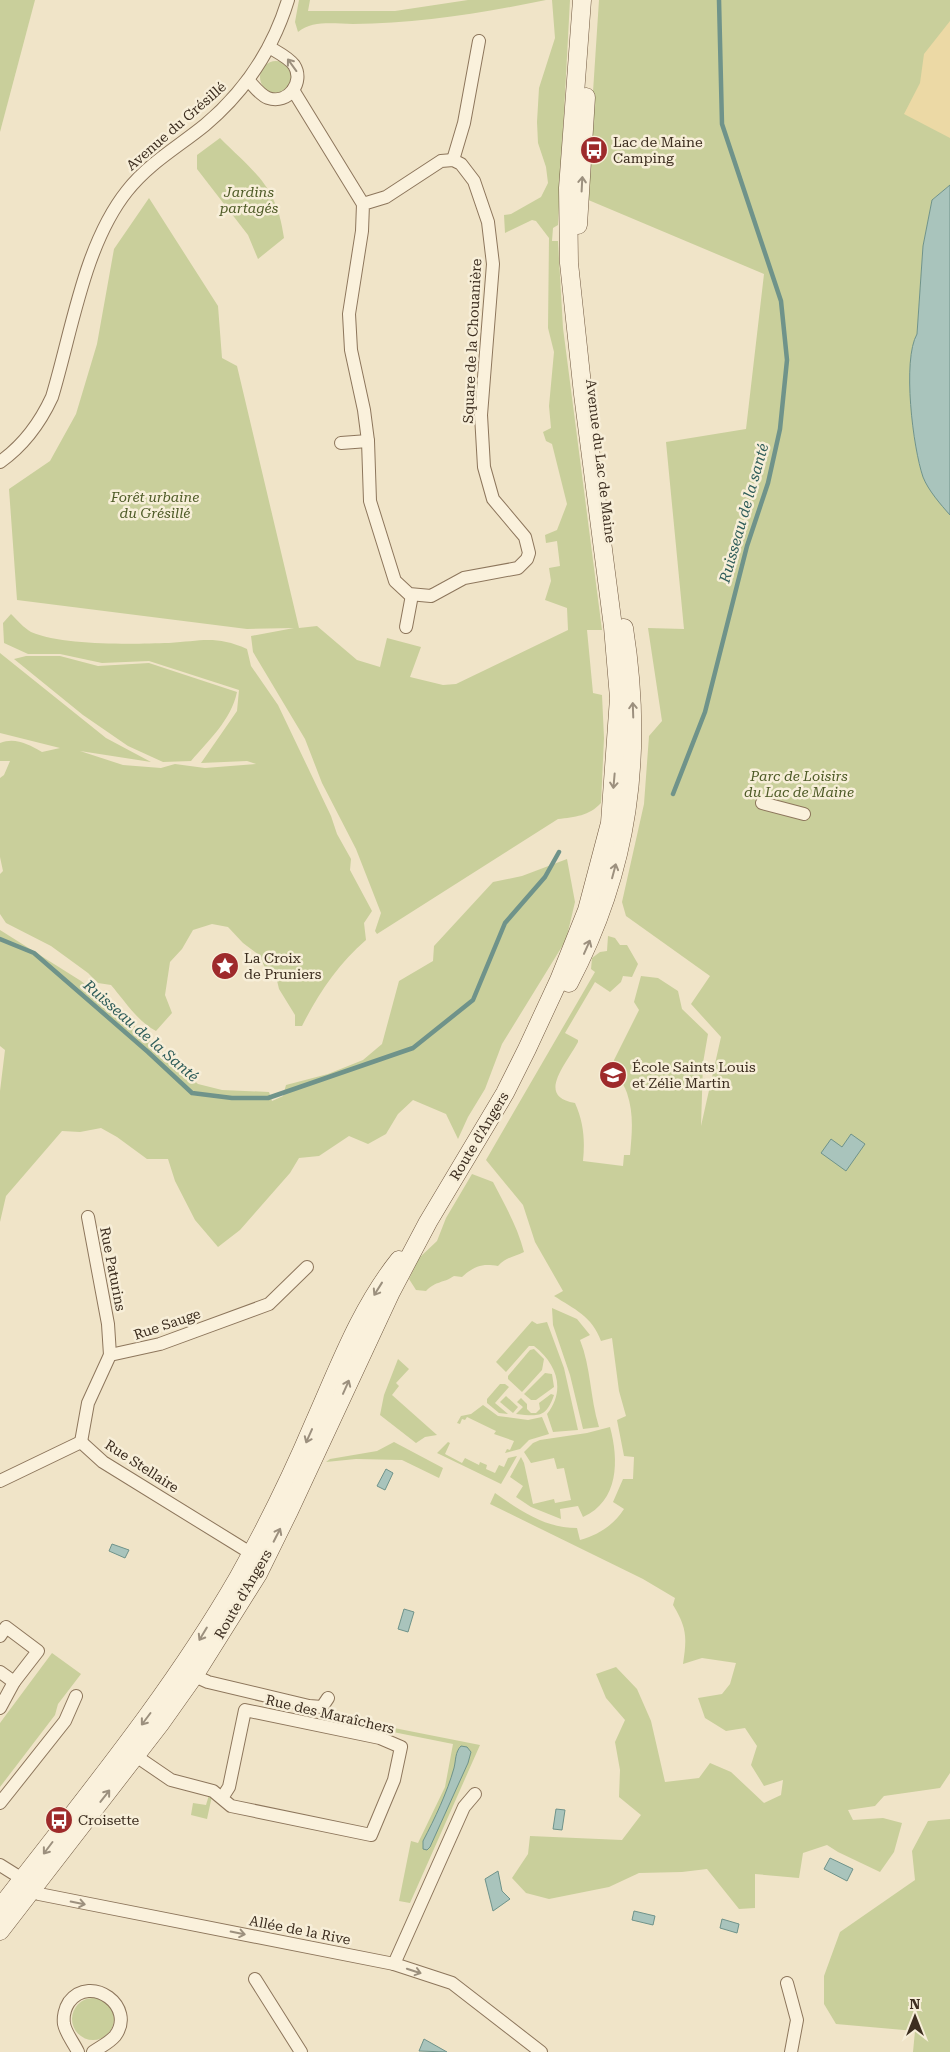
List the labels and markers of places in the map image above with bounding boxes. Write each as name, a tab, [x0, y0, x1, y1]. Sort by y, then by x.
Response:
place label: Lac de Maine Camping	[613, 134, 703, 166]
bus stop icon: Lac de Maine Camping	[579, 135, 609, 165]
place label: La Croix de Pruniers	[244, 950, 322, 982]
place icon: La Croix de Pruniers	[210, 951, 240, 981]
place label: École Saints Louis et Zélie Martin	[632, 1059, 756, 1091]
school or university icon: École Saints Louis et Zélie Martin	[598, 1060, 628, 1090]
bus stop icon: Croisette	[44, 1805, 74, 1835]
place label: Croisette	[78, 1812, 140, 1828]

